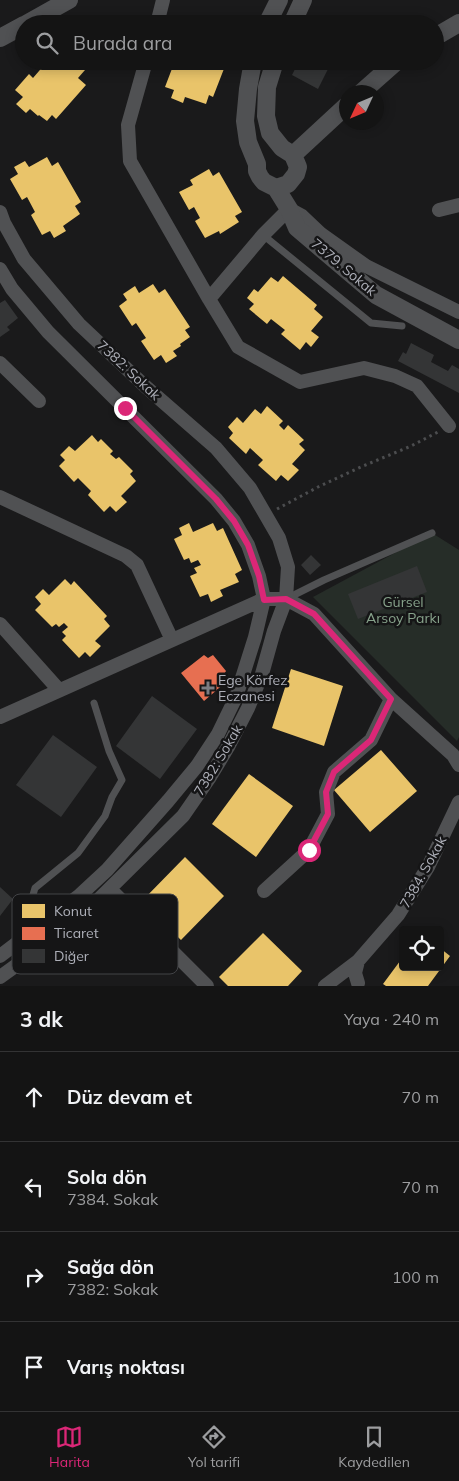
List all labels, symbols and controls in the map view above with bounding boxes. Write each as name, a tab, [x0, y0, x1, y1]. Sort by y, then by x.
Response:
search box	[15, 15, 444, 70]
icon: search	[33, 29, 61, 57]
text: Burada ara	[73, 31, 172, 55]
north arrow	[339, 85, 384, 130]
street label: 7379. Sokak	[308, 234, 381, 300]
street label: 7382: Sokak	[94, 336, 165, 404]
route end	[114, 397, 137, 420]
park label: Gürsel Arsoy Parkı	[366, 593, 440, 627]
place label: Ege Körfez Eczanesi	[218, 671, 287, 705]
marker: Ege Körfez Eczanesi	[202, 682, 214, 694]
street label: 7382: Sokak	[190, 720, 247, 799]
street label: 7384. Sokak	[396, 832, 451, 911]
route start	[298, 839, 321, 862]
legend	[12, 894, 178, 974]
text: Konut	[54, 902, 92, 920]
text: Ticaret	[54, 924, 99, 942]
map controls	[399, 926, 444, 971]
button: locate	[399, 926, 444, 971]
text: Diğer	[54, 947, 90, 965]
text: 3 dk	[20, 1006, 63, 1032]
text: Yaya · 240 m	[344, 1009, 439, 1029]
icon: ahead	[20, 1083, 48, 1111]
text: Düz devam et	[67, 1085, 192, 1109]
text: 70 m	[402, 1087, 439, 1107]
text: Sola dön	[67, 1165, 147, 1189]
icon: left	[20, 1173, 48, 1201]
text: 70 m	[402, 1177, 439, 1197]
text: 7384. Sokak	[67, 1189, 158, 1209]
text: Sağa dön	[67, 1255, 154, 1279]
icon: right	[20, 1263, 48, 1291]
text: 100 m	[392, 1267, 439, 1287]
text: 7382: Sokak	[67, 1279, 158, 1299]
icon: arrive	[20, 1353, 48, 1381]
text: Varış noktası	[67, 1355, 185, 1379]
tab: Harita	[49, 1423, 90, 1471]
tab: Yol tarifi	[188, 1423, 240, 1471]
tab: Kaydedilen	[338, 1423, 410, 1471]

